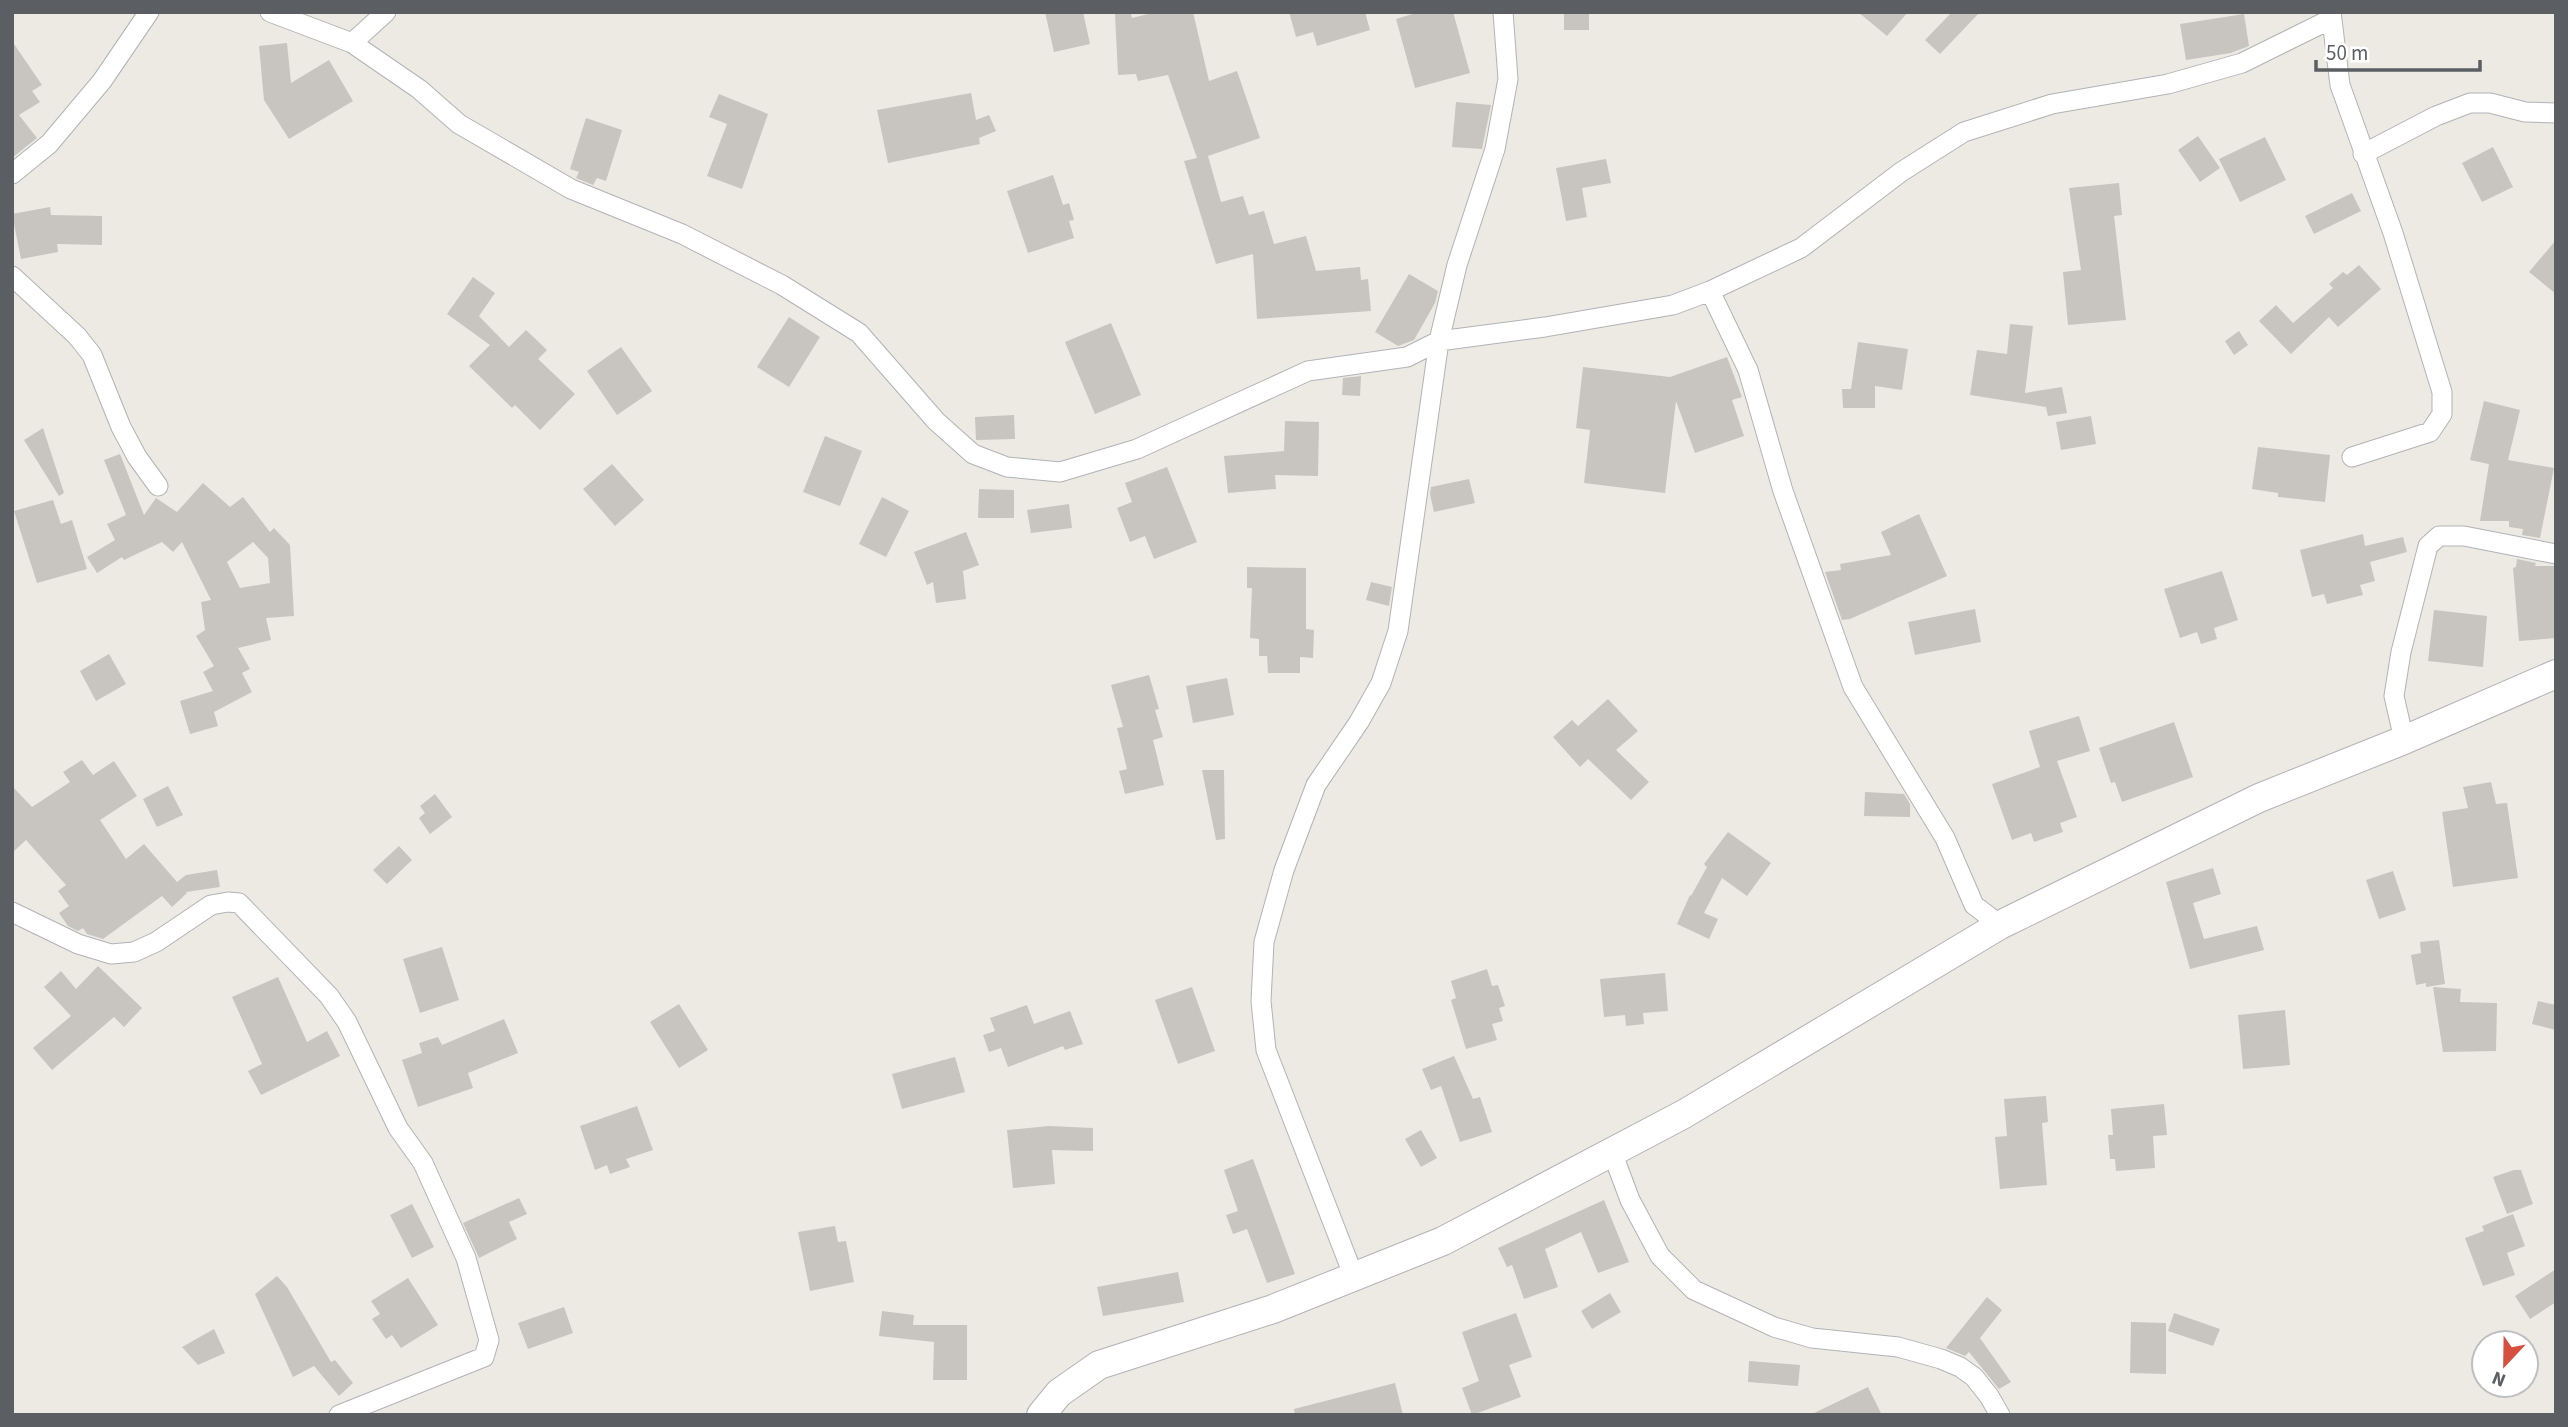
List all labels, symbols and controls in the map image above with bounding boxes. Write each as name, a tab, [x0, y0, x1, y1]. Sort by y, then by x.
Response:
scale bar	[2316, 28, 2480, 72]
text: 50 m	[2326, 38, 2368, 68]
north arrow	[2470, 1329, 2540, 1399]
text: N	[2488, 1363, 2510, 1393]

